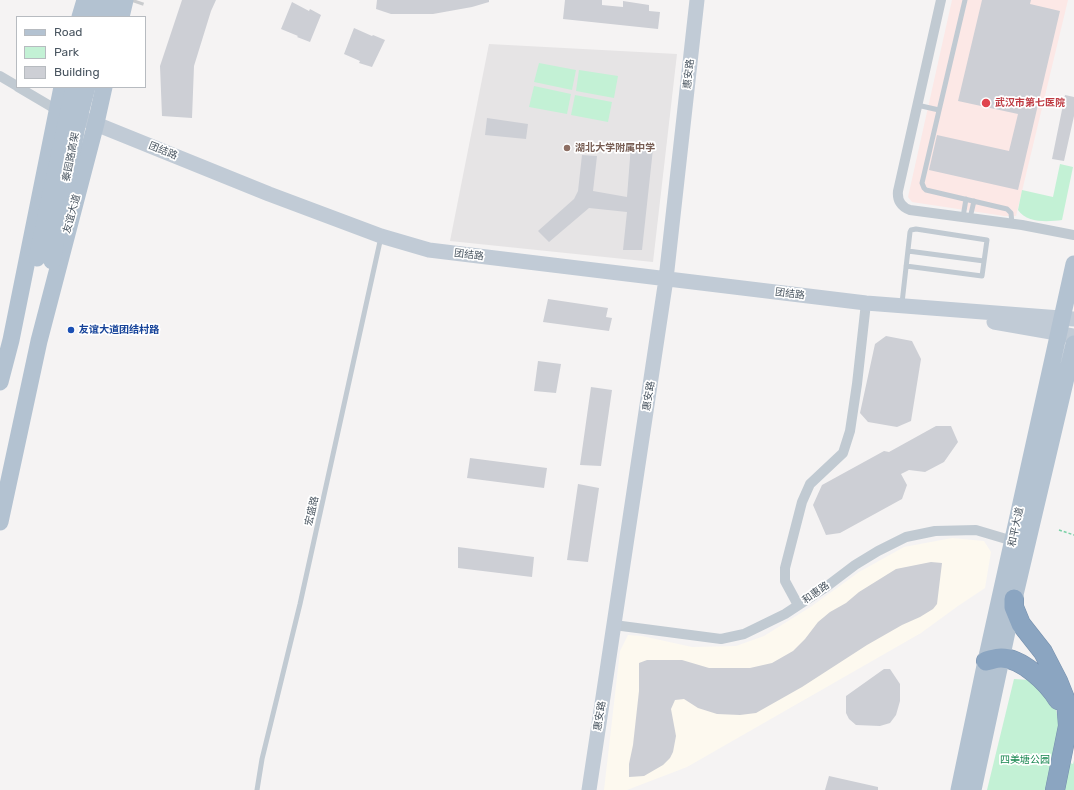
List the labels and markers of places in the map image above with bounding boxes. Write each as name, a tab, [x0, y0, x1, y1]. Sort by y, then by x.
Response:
marker: 武汉市第七医院	[980, 97, 992, 109]
place label: 武汉市第七医院	[995, 97, 1065, 109]
place label: 湖北大学附属中学	[575, 142, 655, 154]
marker: 湖北大学附属中学	[562, 143, 572, 153]
place label: 友谊大道团结村路	[79, 324, 159, 336]
marker: 友谊大道团结村路	[66, 325, 76, 335]

